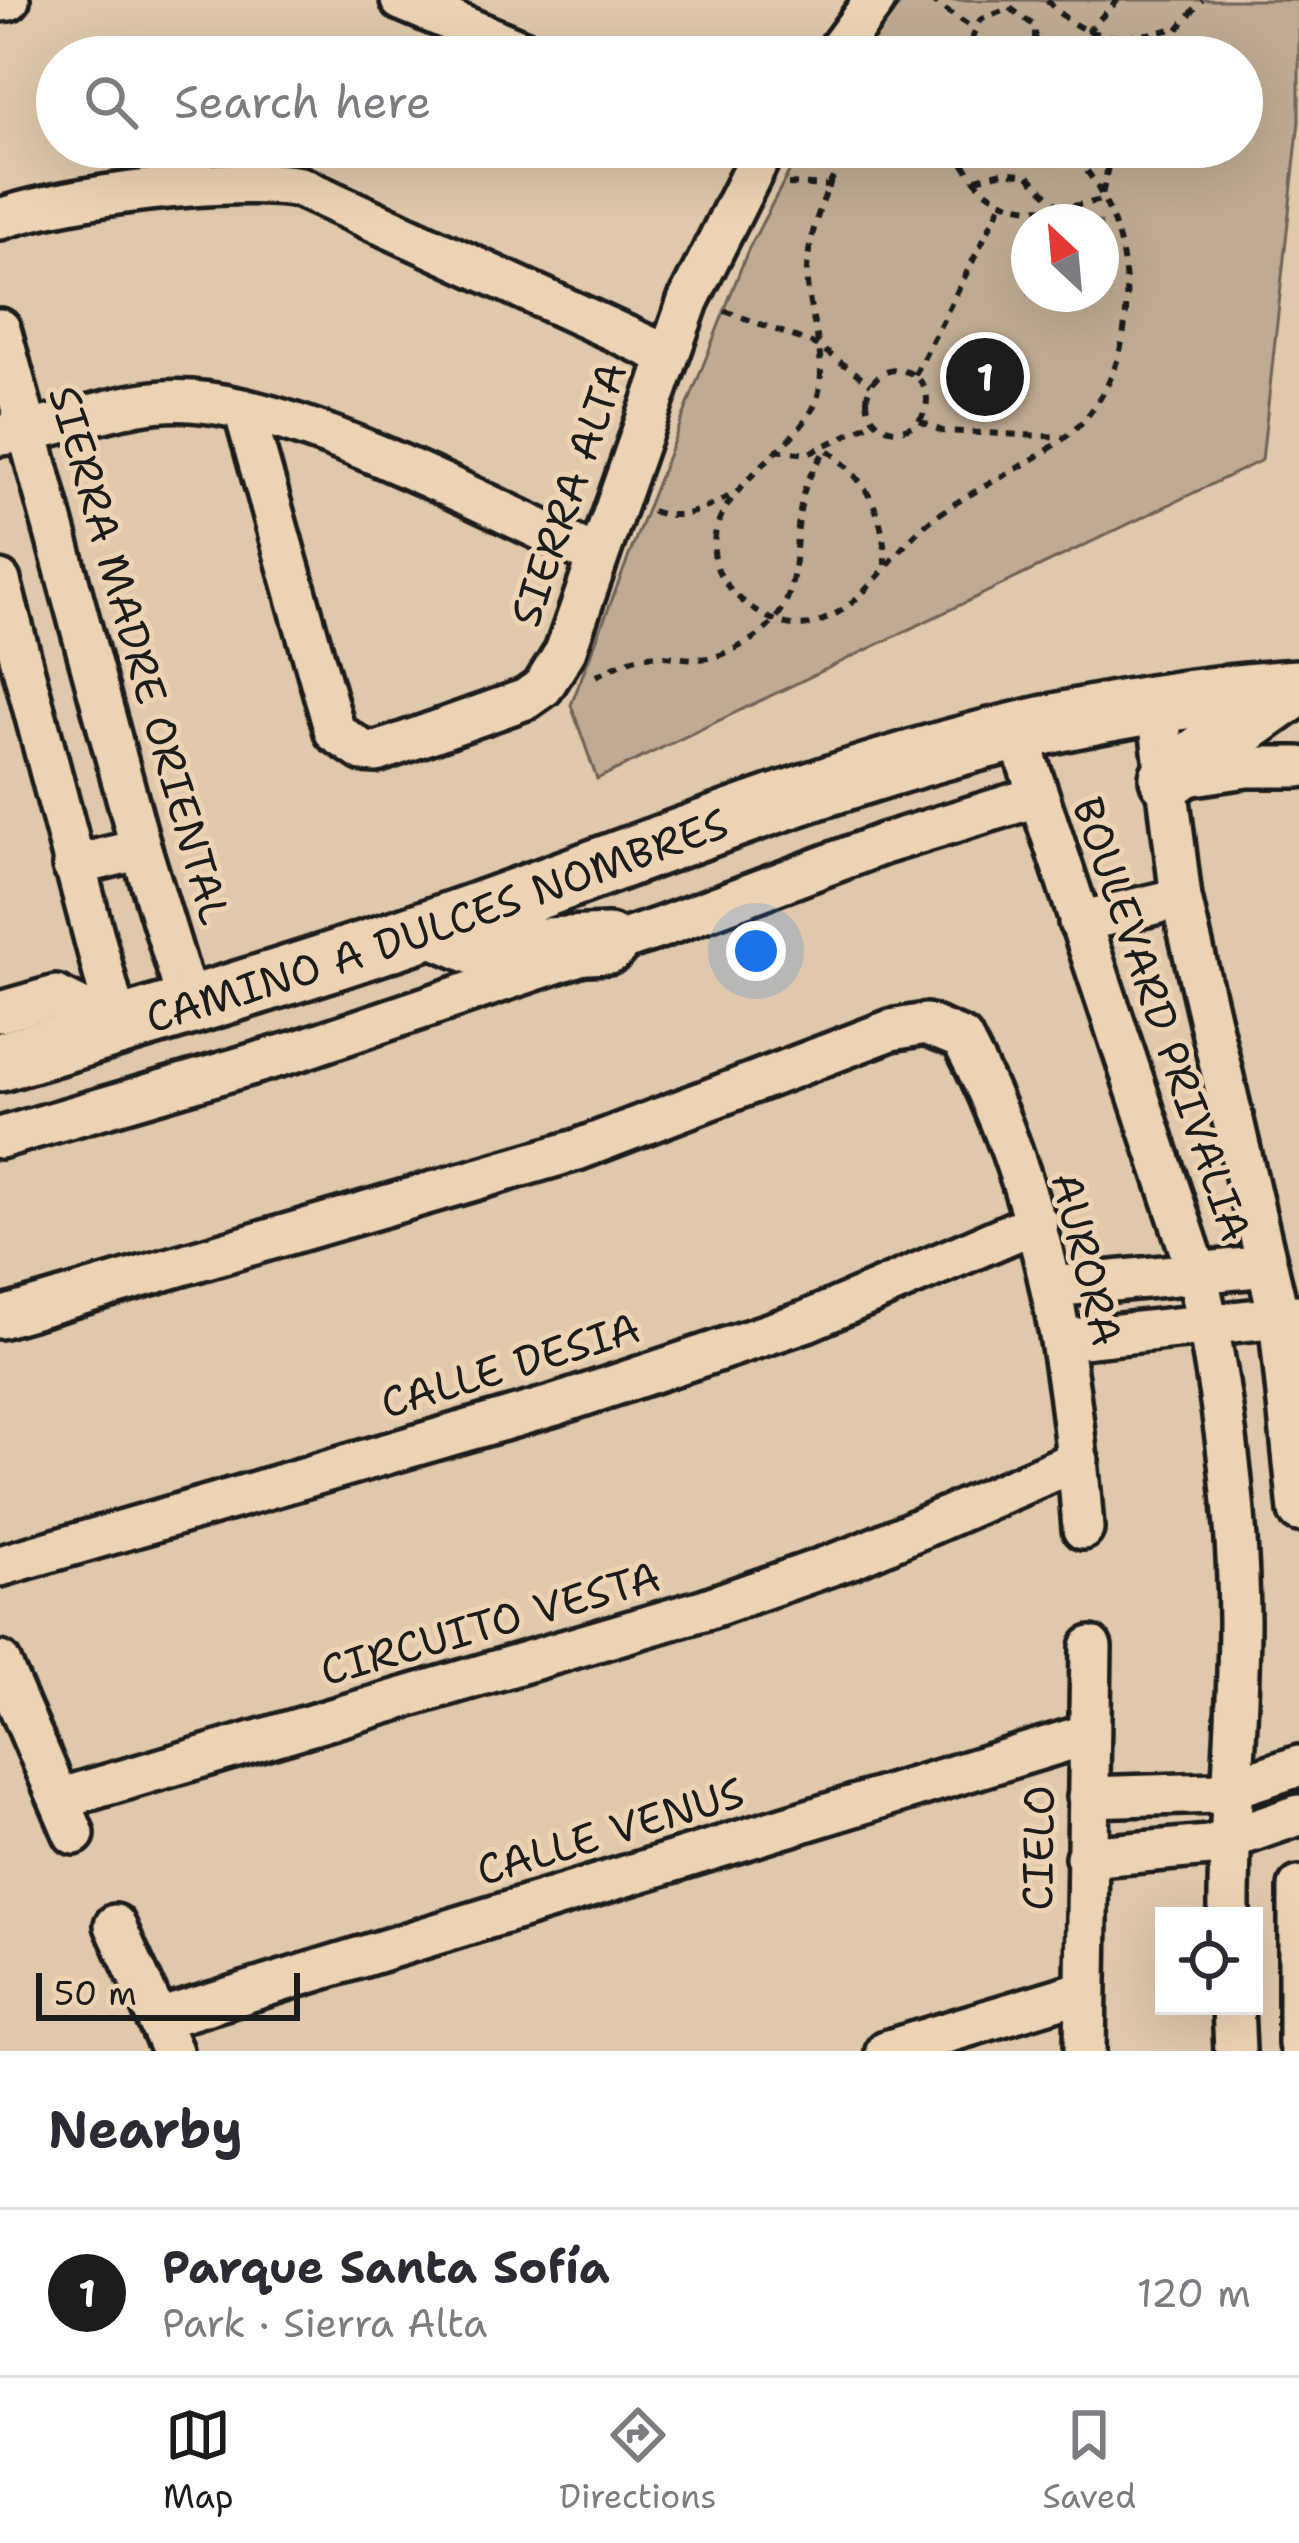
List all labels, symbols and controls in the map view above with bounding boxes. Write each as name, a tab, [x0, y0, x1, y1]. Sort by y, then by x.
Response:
search box	[36, 36, 1263, 168]
icon: search	[78, 69, 144, 135]
text: Search here	[174, 72, 431, 132]
north arrow	[1011, 204, 1119, 312]
pin: 1	[946, 332, 1024, 422]
street label: SIERRA ALTA	[497, 355, 639, 633]
street label: SIERRA MADRE ORIENTAL	[36, 379, 244, 931]
street label: BOULEVARD PRIVALIA	[1060, 789, 1264, 1249]
street label: CAMINO A DULCES NOMBRES	[139, 795, 735, 1045]
your location	[726, 921, 786, 981]
street label: AURORA	[1038, 1167, 1136, 1351]
street label: CALLE DESIA	[374, 1299, 646, 1431]
street label: CIRCUITO VESTA	[314, 1548, 666, 1698]
street label: CALLE VENUS	[470, 1764, 750, 1898]
street label: CIELO	[1009, 1785, 1067, 1911]
map controls	[1155, 1907, 1263, 2015]
button: locate	[1155, 1907, 1263, 2015]
scale bar	[36, 1967, 300, 2020]
text: 50 m	[54, 1971, 137, 2016]
text: Nearby	[48, 2095, 243, 2163]
text: Parque Santa Sofía	[162, 2237, 610, 2297]
text: 1	[78, 2267, 96, 2319]
text: 120 m	[1136, 2267, 1251, 2319]
text: Park · Sierra Alta	[162, 2297, 487, 2349]
tab: Map	[163, 2402, 234, 2519]
tab: Directions	[559, 2402, 717, 2519]
tab: Saved	[1042, 2402, 1136, 2519]

